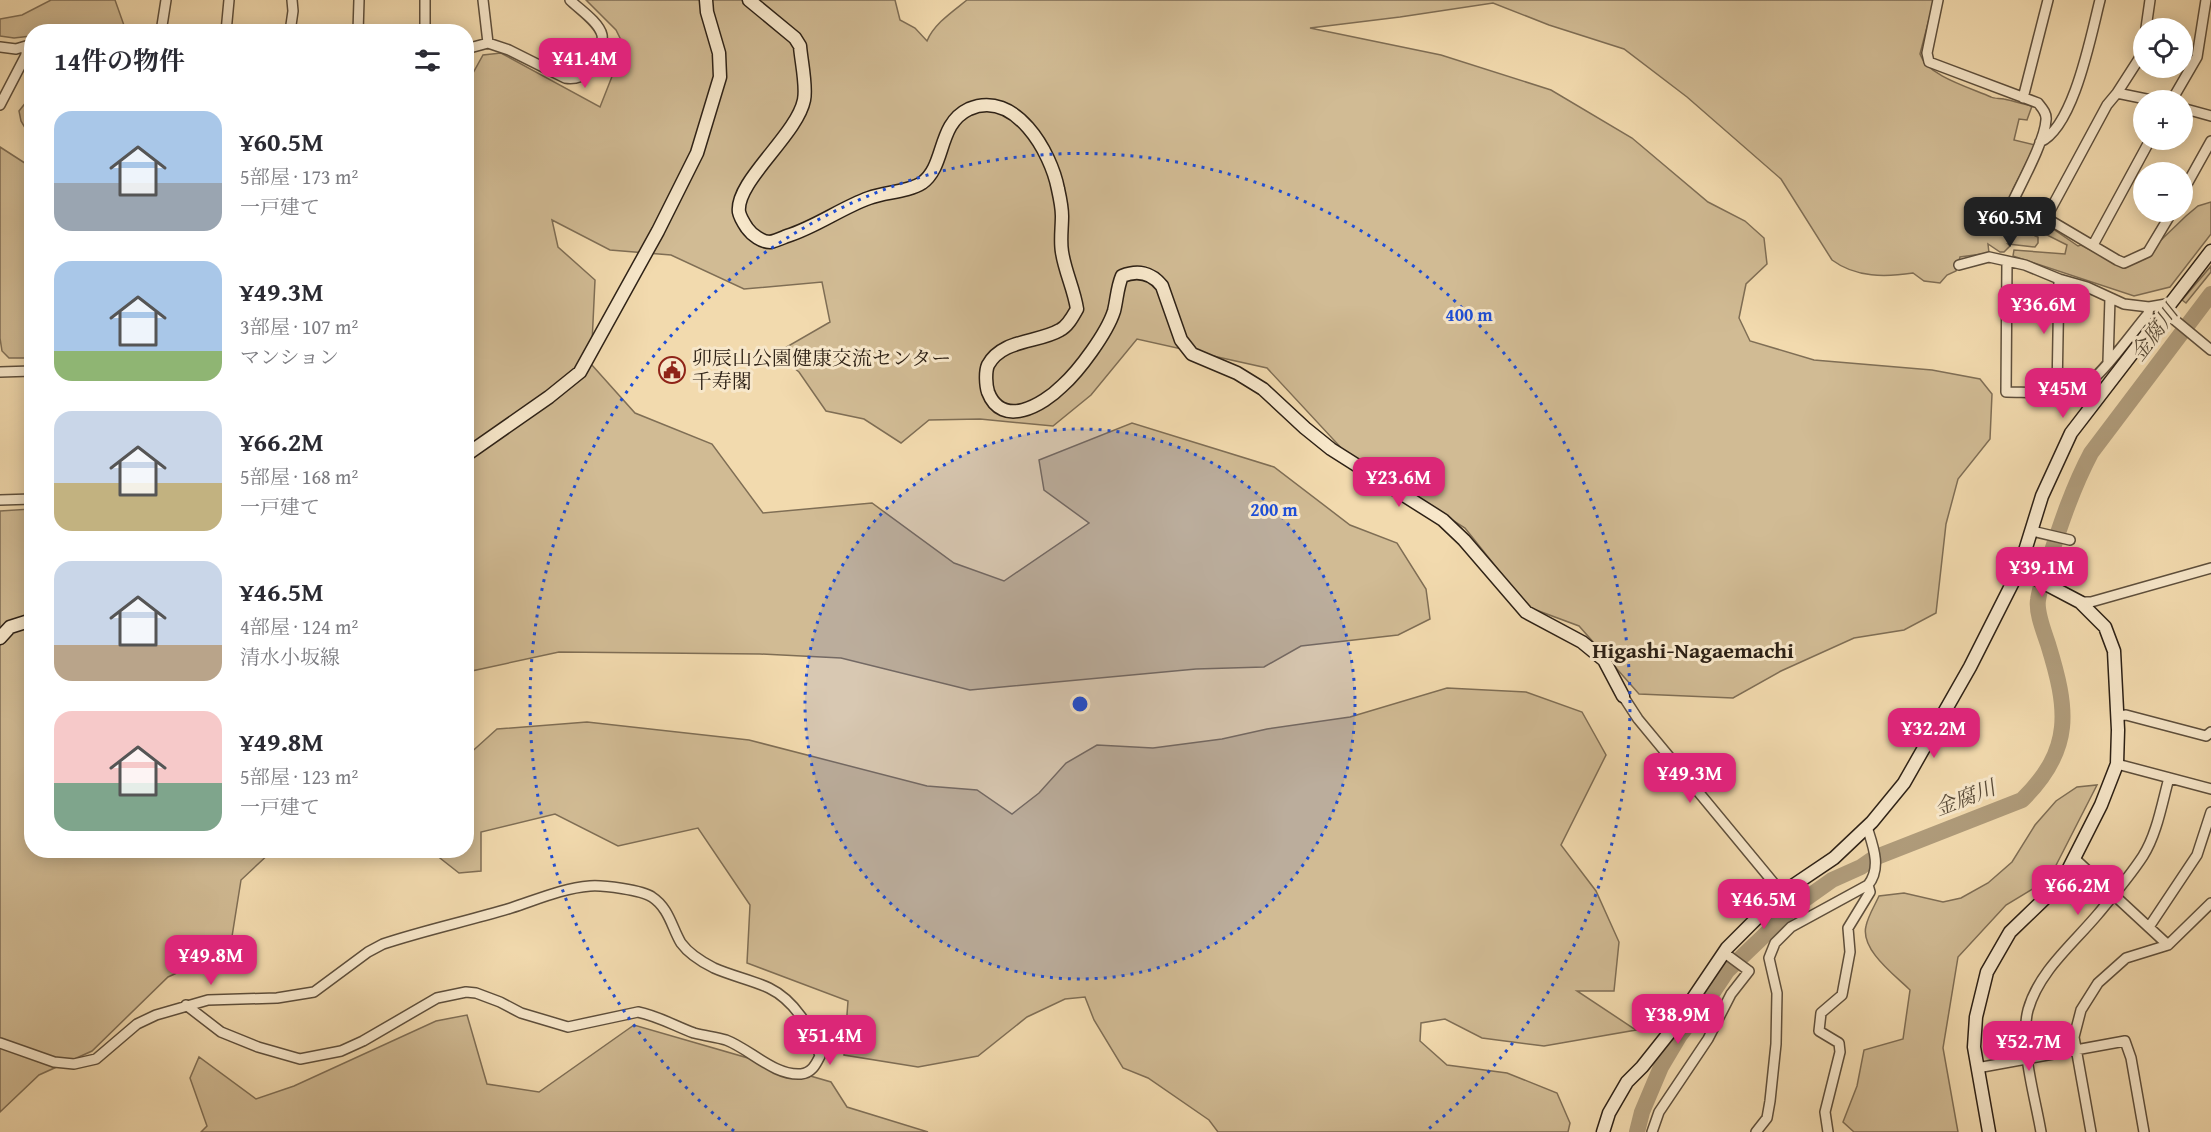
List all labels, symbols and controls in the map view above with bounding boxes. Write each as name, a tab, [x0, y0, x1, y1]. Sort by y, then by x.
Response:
map controls	[2133, 18, 2193, 222]
button: locate	[2133, 18, 2193, 78]
pin: ¥41.4M	[536, 38, 634, 89]
text: 14件の物件	[54, 41, 185, 80]
text: ¥41.4M	[553, 43, 617, 72]
icon: filters	[411, 44, 444, 77]
button: +	[2133, 90, 2193, 150]
text: ¥60.5M	[240, 122, 324, 161]
icon: home	[102, 135, 174, 207]
text: 5部屋 · 173 m²	[240, 162, 358, 191]
button: −	[2133, 162, 2193, 222]
text: 一戸建て	[240, 192, 320, 221]
pin: ¥60.5M	[1961, 197, 2059, 248]
text: ¥60.5M	[1978, 202, 2042, 231]
text: ¥49.3M	[240, 272, 324, 311]
pin: ¥36.6M	[1995, 284, 2093, 335]
icon: home	[102, 285, 174, 357]
text: ¥36.6M	[2012, 289, 2076, 318]
water label: 金腐川	[2122, 297, 2186, 367]
text: 400 m	[1445, 301, 1493, 328]
text: 3部屋 · 107 m²	[240, 312, 358, 341]
text: マンション	[240, 342, 339, 371]
place label: 卯辰山公園健康交流センター 千寿閣	[692, 343, 951, 395]
public building icon: 卯辰山公園健康交流センター 千寿閣	[657, 355, 687, 385]
pin: ¥45M	[2027, 368, 2099, 419]
text: ¥45M	[2039, 373, 2087, 402]
text: ¥66.2M	[240, 422, 324, 461]
icon: home	[102, 435, 174, 507]
pin: ¥23.6M	[1350, 457, 1448, 508]
text: 5部屋 · 168 m²	[240, 462, 358, 491]
text: ¥23.6M	[1367, 462, 1431, 491]
text: 一戸建て	[240, 492, 320, 521]
text: 200 m	[1250, 496, 1298, 523]
pin: ¥39.1M	[1993, 547, 2091, 598]
text: ¥39.1M	[2010, 552, 2074, 581]
text: ¥46.5M	[240, 572, 324, 611]
icon: home	[102, 585, 174, 657]
text: 4部屋 · 124 m²	[240, 612, 358, 641]
district label: Higashi-Nagaemachi	[1592, 634, 1794, 666]
text: 清水小坂線	[240, 642, 340, 671]
centre of rings	[1070, 694, 1090, 714]
pin: ¥32.2M	[1885, 708, 1983, 759]
text: ¥32.2M	[1902, 713, 1966, 742]
text: ¥49.8M	[240, 722, 324, 761]
icon: home	[102, 735, 174, 807]
pin: ¥49.3M	[1641, 753, 1739, 804]
text: ¥49.3M	[1658, 758, 1722, 787]
text: 5部屋 · 123 m²	[240, 762, 358, 791]
water label: 金腐川	[1930, 771, 2002, 823]
text: 一戸建て	[240, 792, 320, 821]
pin: ¥66.2M	[2029, 865, 2127, 916]
text: ¥66.2M	[2046, 870, 2110, 899]
pin: ¥46.5M	[1715, 879, 1813, 930]
text: ¥46.5M	[1732, 884, 1796, 913]
pin: ¥49.8M	[162, 935, 260, 986]
text: ¥49.8M	[179, 940, 243, 969]
pin: ¥38.9M	[1629, 994, 1727, 1045]
text: ¥38.9M	[1646, 999, 1710, 1028]
pin: ¥51.4M	[781, 1015, 879, 1066]
text: ¥51.4M	[798, 1020, 862, 1049]
pin: ¥52.7M	[1980, 1021, 2078, 1072]
text: ¥52.7M	[1997, 1026, 2061, 1055]

